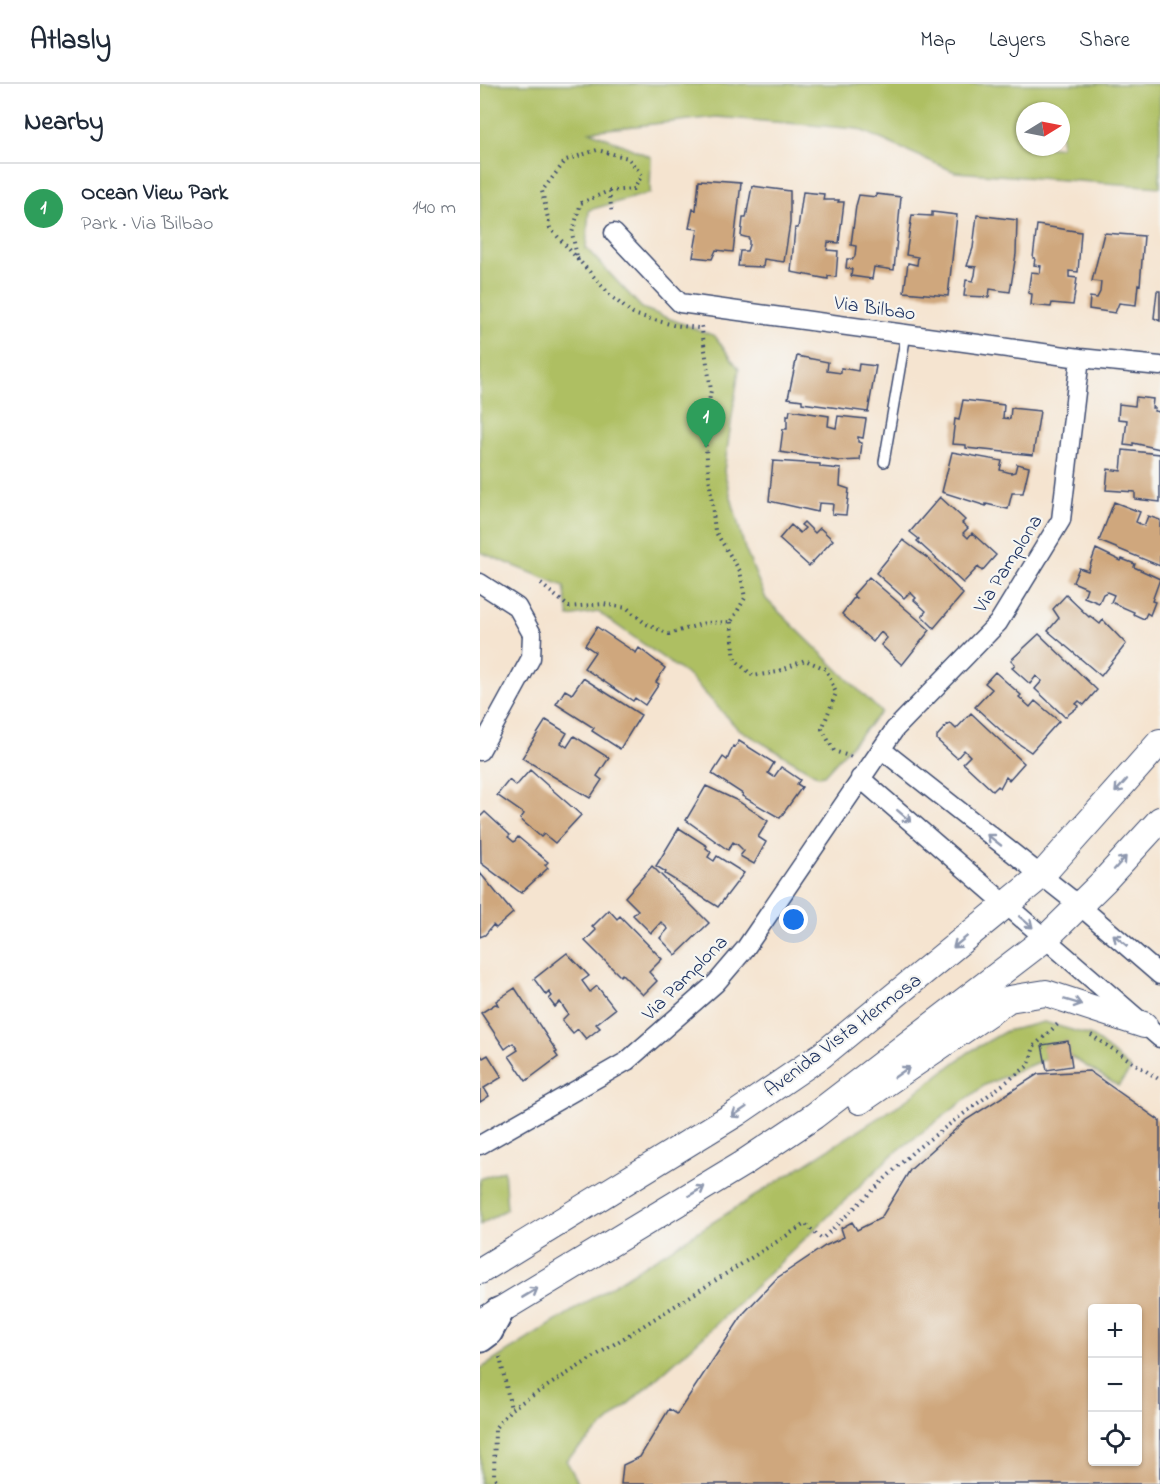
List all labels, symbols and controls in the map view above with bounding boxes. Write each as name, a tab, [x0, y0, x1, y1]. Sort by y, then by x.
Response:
text: Atlasly	[30, 21, 111, 62]
text: Map	[920, 26, 956, 56]
text: Layers	[989, 26, 1046, 56]
text: Share	[1079, 26, 1130, 56]
north arrow	[1016, 102, 1070, 156]
text: Nearby	[24, 104, 103, 142]
text: Ocean View Park	[81, 178, 228, 210]
text: 1	[40, 194, 47, 223]
text: 140 m	[412, 194, 456, 223]
text: Park · Via Bilbao	[81, 210, 213, 239]
street label: Via Bilbao	[831, 289, 917, 330]
pin: 1	[686, 398, 726, 448]
street label: Via Pamplona	[967, 509, 1051, 620]
one-way arrow	[1114, 778, 1128, 793]
one-way arrow	[896, 810, 912, 823]
one-way arrow	[987, 834, 1003, 847]
one-way arrow	[1113, 856, 1127, 871]
your location	[779, 905, 808, 934]
one-way arrow	[1018, 915, 1034, 928]
street label: Via Pamplona	[635, 929, 735, 1029]
one-way arrow	[1113, 933, 1128, 947]
one-way arrow	[953, 936, 969, 949]
street label: Avenida Vista Hermosa	[759, 967, 928, 1105]
one-way arrow	[1063, 997, 1082, 1008]
one-way arrow	[894, 1065, 910, 1078]
one-way arrow	[731, 1106, 748, 1118]
one-way arrow	[688, 1185, 705, 1197]
one-way arrow	[521, 1286, 538, 1298]
map controls	[1088, 1304, 1142, 1466]
button: +	[1088, 1304, 1142, 1358]
button: −	[1088, 1358, 1142, 1412]
button: locate	[1088, 1412, 1142, 1466]

